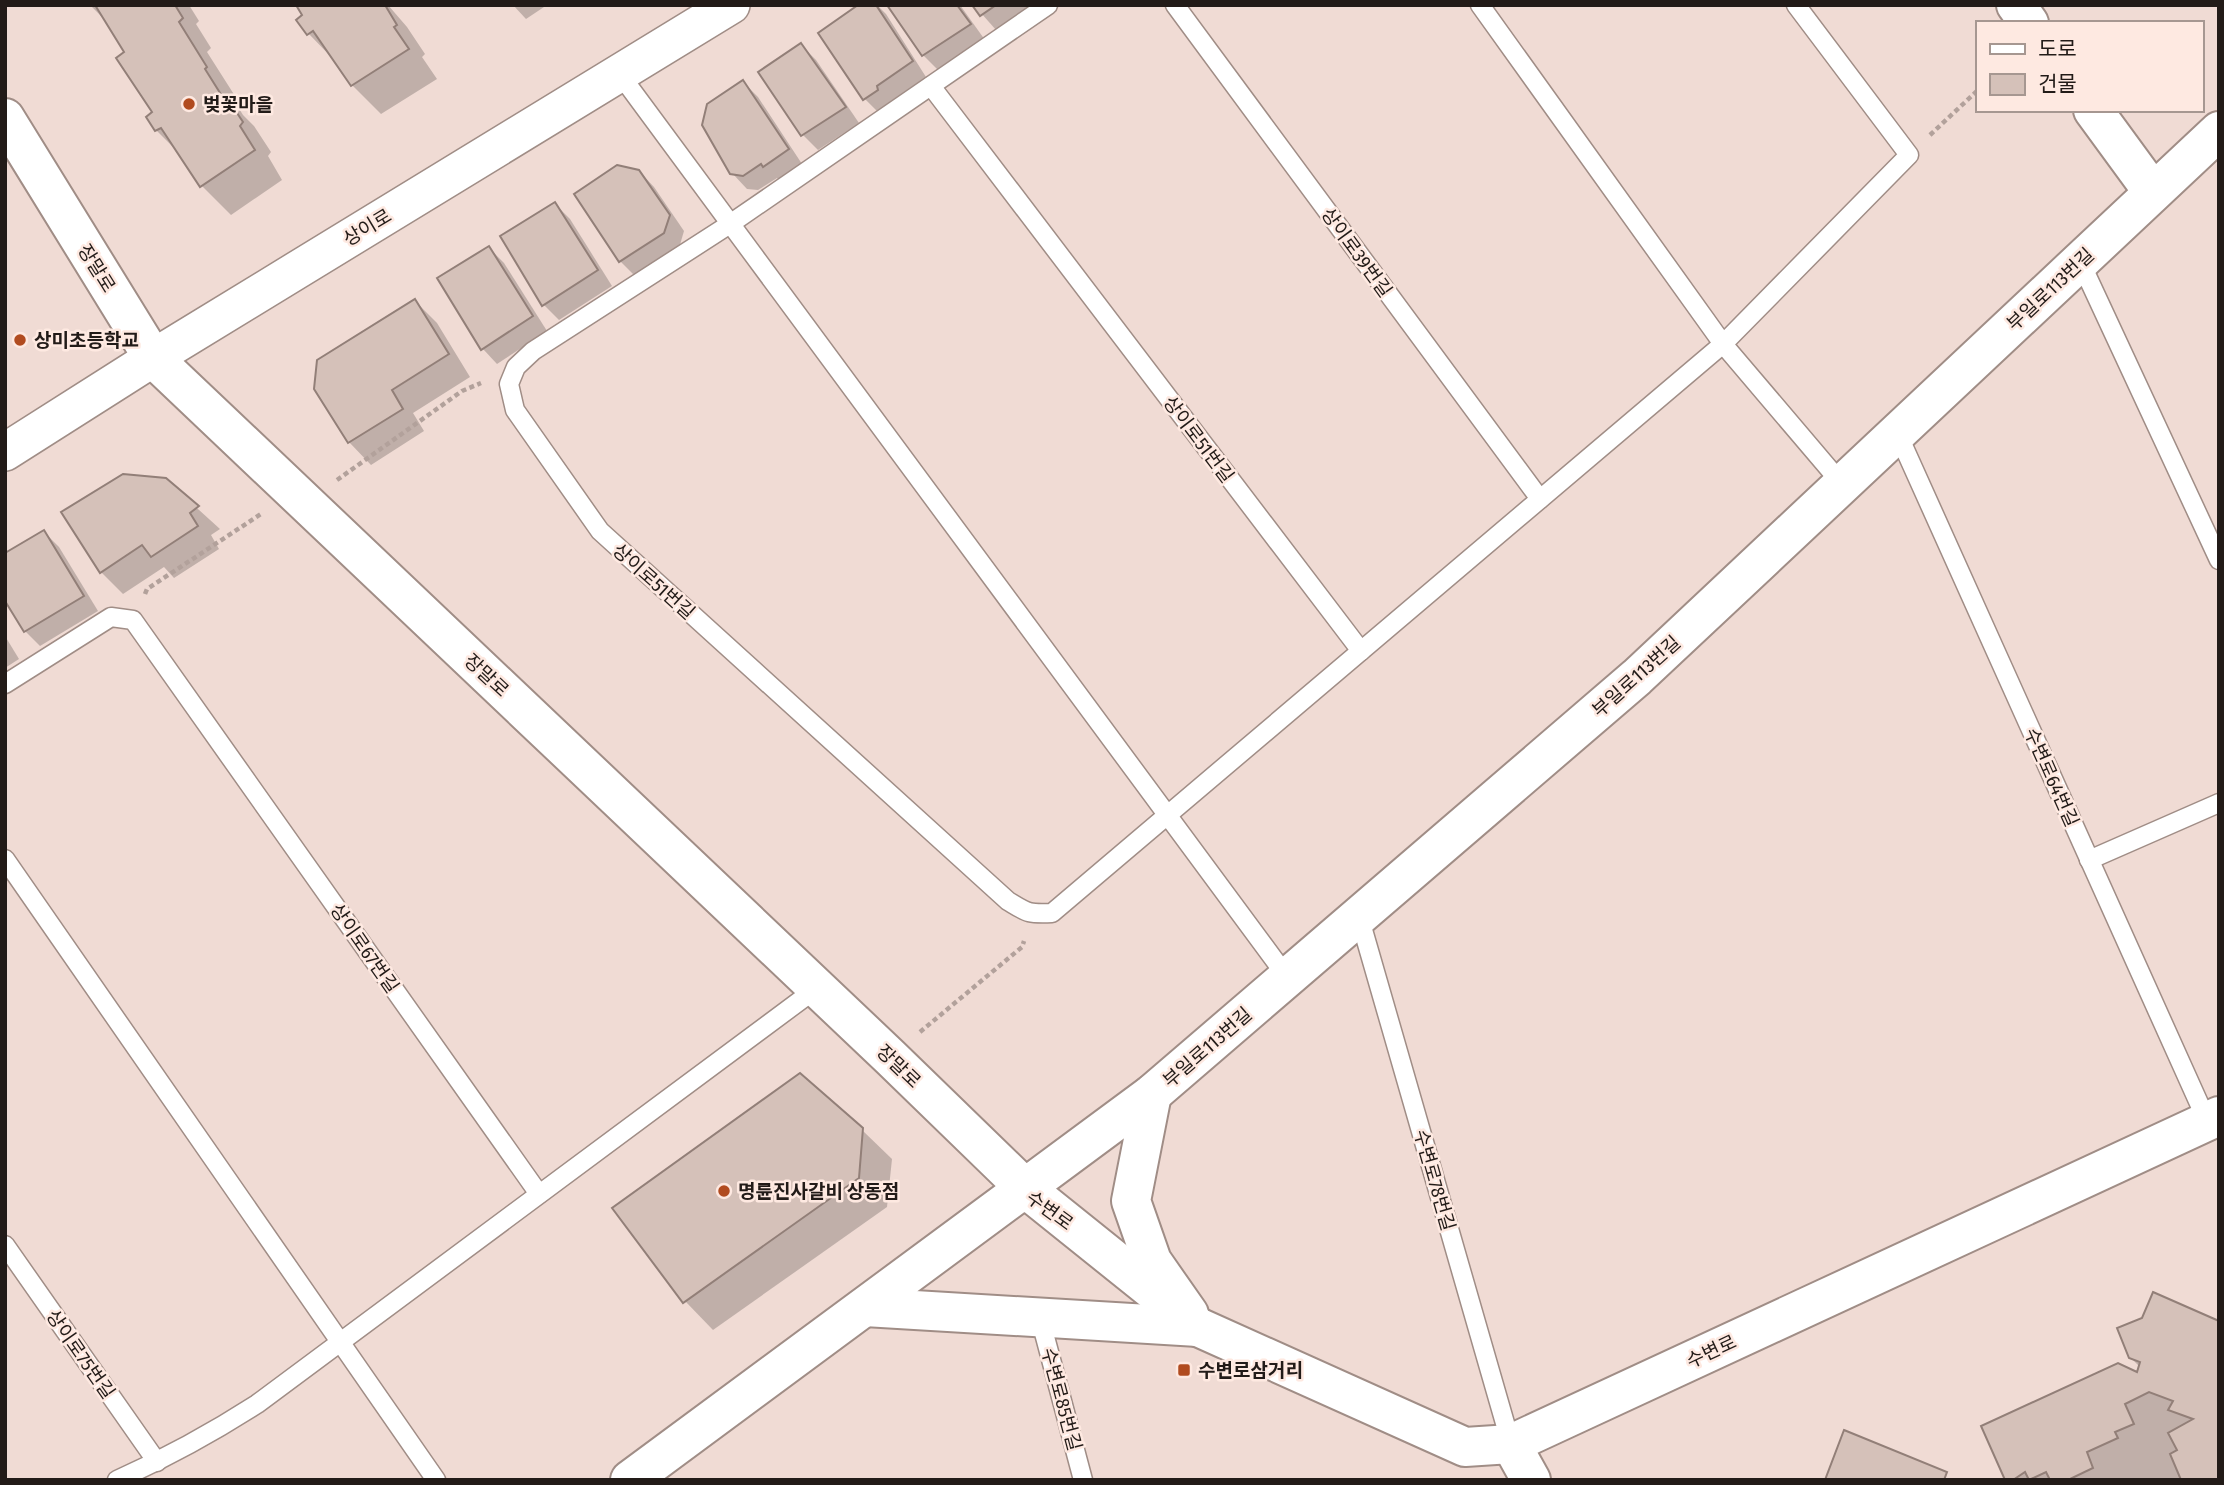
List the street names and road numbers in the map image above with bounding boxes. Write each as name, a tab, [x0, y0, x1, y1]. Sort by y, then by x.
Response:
street label: 상이로39번길	[1316, 203, 1397, 302]
street label: 상이로	[339, 204, 396, 251]
street label: 장말로	[73, 240, 120, 297]
street label: 부일로113번길	[2002, 243, 2099, 335]
street label: 상이로51번길	[1159, 391, 1239, 487]
street label: 상이로51번길	[608, 538, 699, 624]
street label: 부일로113번길	[1588, 631, 1685, 722]
street label: 장말로	[460, 649, 514, 702]
street label: 수변로64번길	[2019, 724, 2084, 830]
street label: 상이로67번길	[325, 899, 404, 998]
street label: 부일로113번길	[1158, 1002, 1257, 1092]
street label: 장말로	[872, 1040, 926, 1093]
street label: 수변로78번길	[1409, 1127, 1460, 1233]
street label: 수변로	[1022, 1186, 1078, 1235]
street label: 상이로75번길	[41, 1305, 120, 1403]
street label: 수변로	[1683, 1330, 1740, 1373]
street label: 수변로85번길	[1037, 1345, 1086, 1453]

